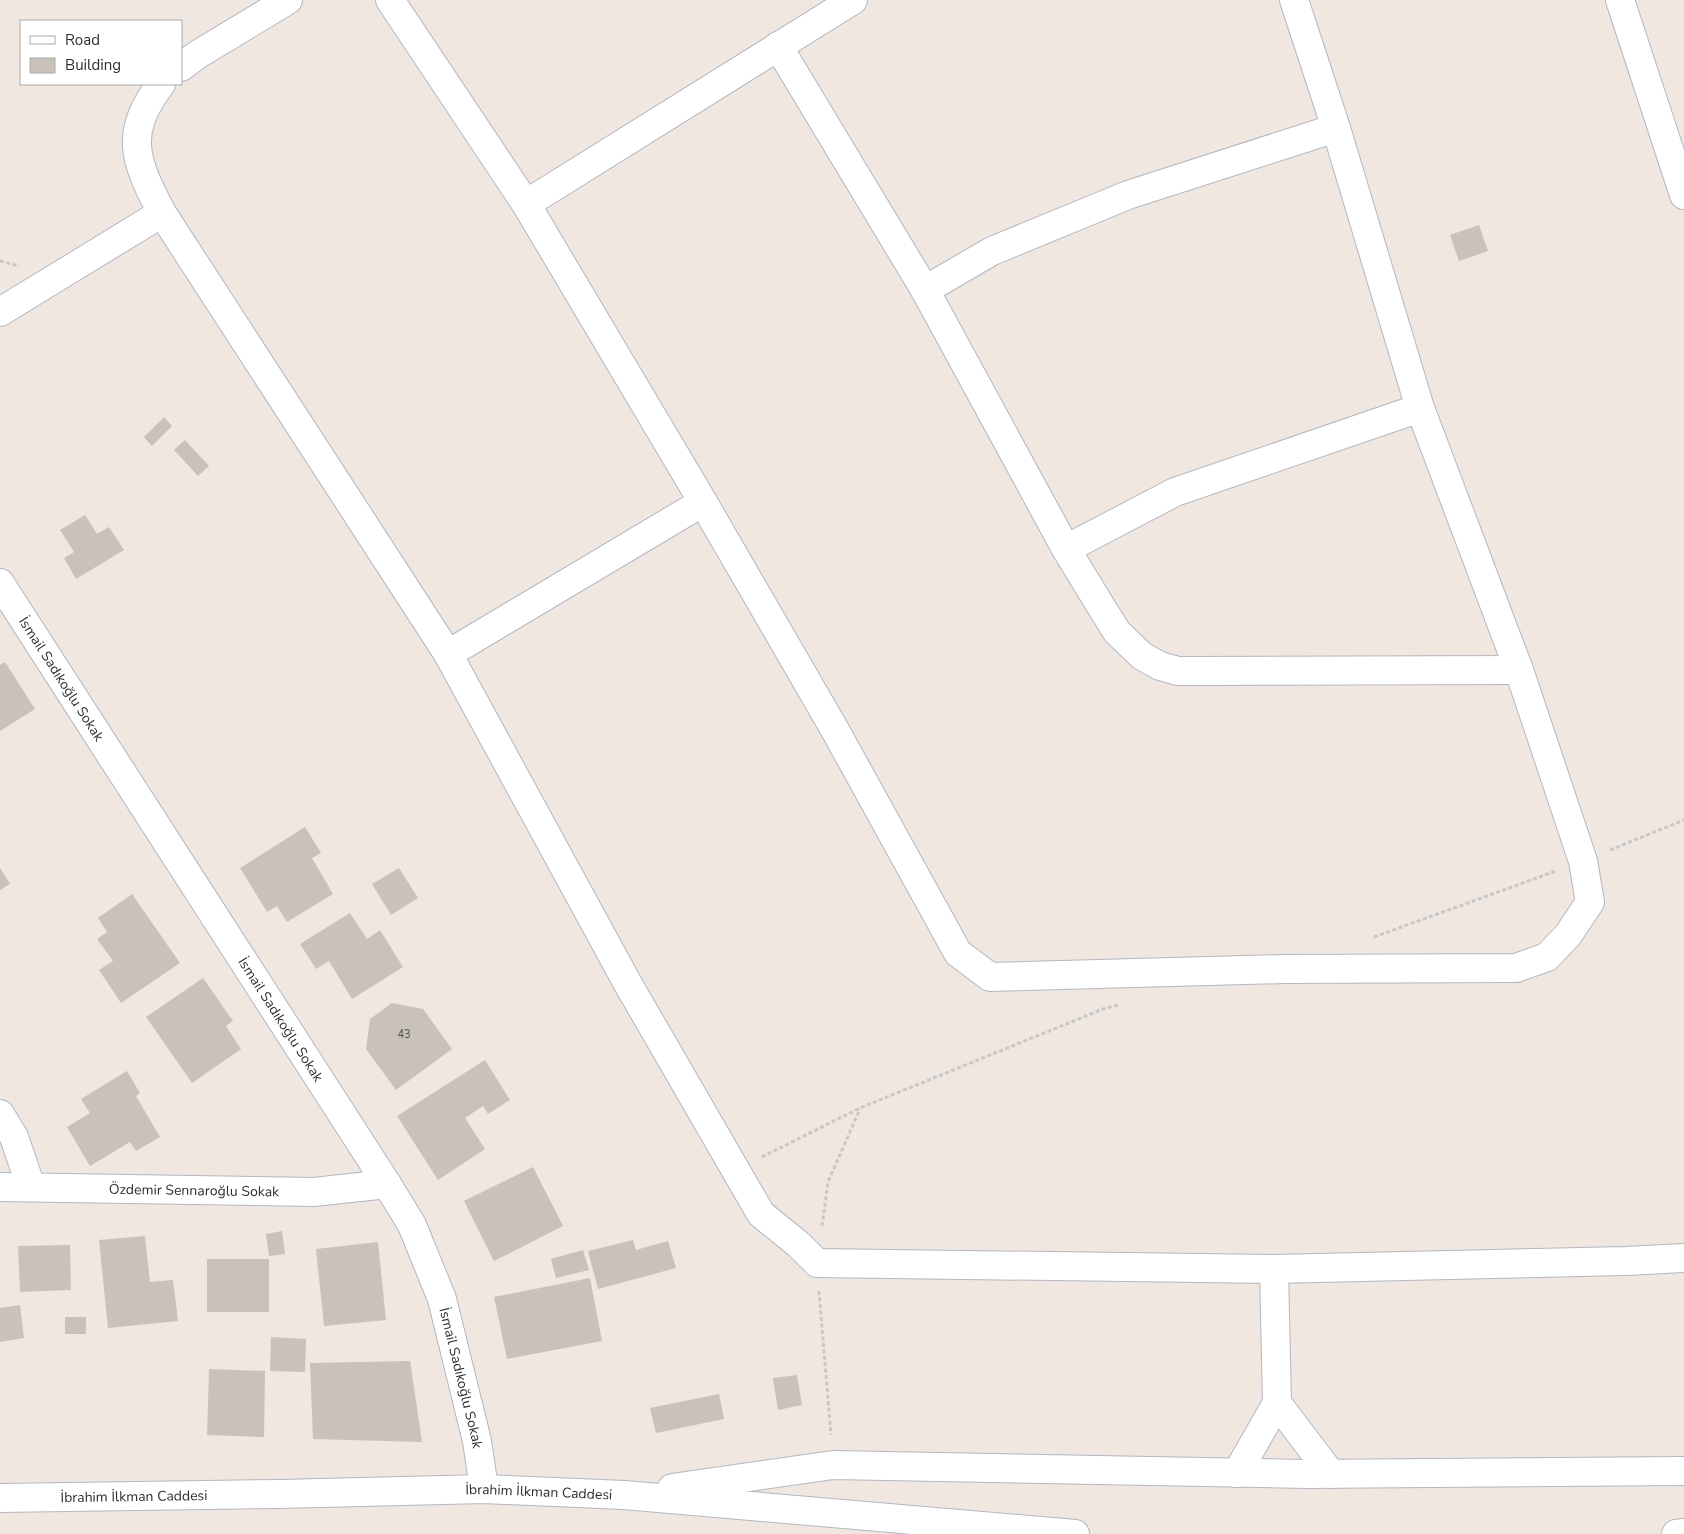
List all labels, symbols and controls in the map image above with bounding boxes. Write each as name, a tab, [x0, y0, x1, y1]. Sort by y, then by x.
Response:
legend	[20, 20, 182, 85]
text: Road	[65, 30, 100, 50]
text: Building	[65, 55, 121, 75]
street label: İsmail Sadıkoğlu Sokak	[15, 613, 109, 746]
street label: İsmail Sadıkoğlu Sokak	[234, 953, 329, 1086]
house number: 43	[397, 1027, 411, 1042]
street label: Özdemir Sennaroğlu Sokak	[109, 1179, 280, 1201]
street label: İsmail Sadıkoğlu Sokak	[435, 1306, 488, 1451]
street label: İbrahim İlkman Caddesi	[465, 1479, 613, 1504]
street label: İbrahim İlkman Caddesi	[60, 1486, 208, 1507]

